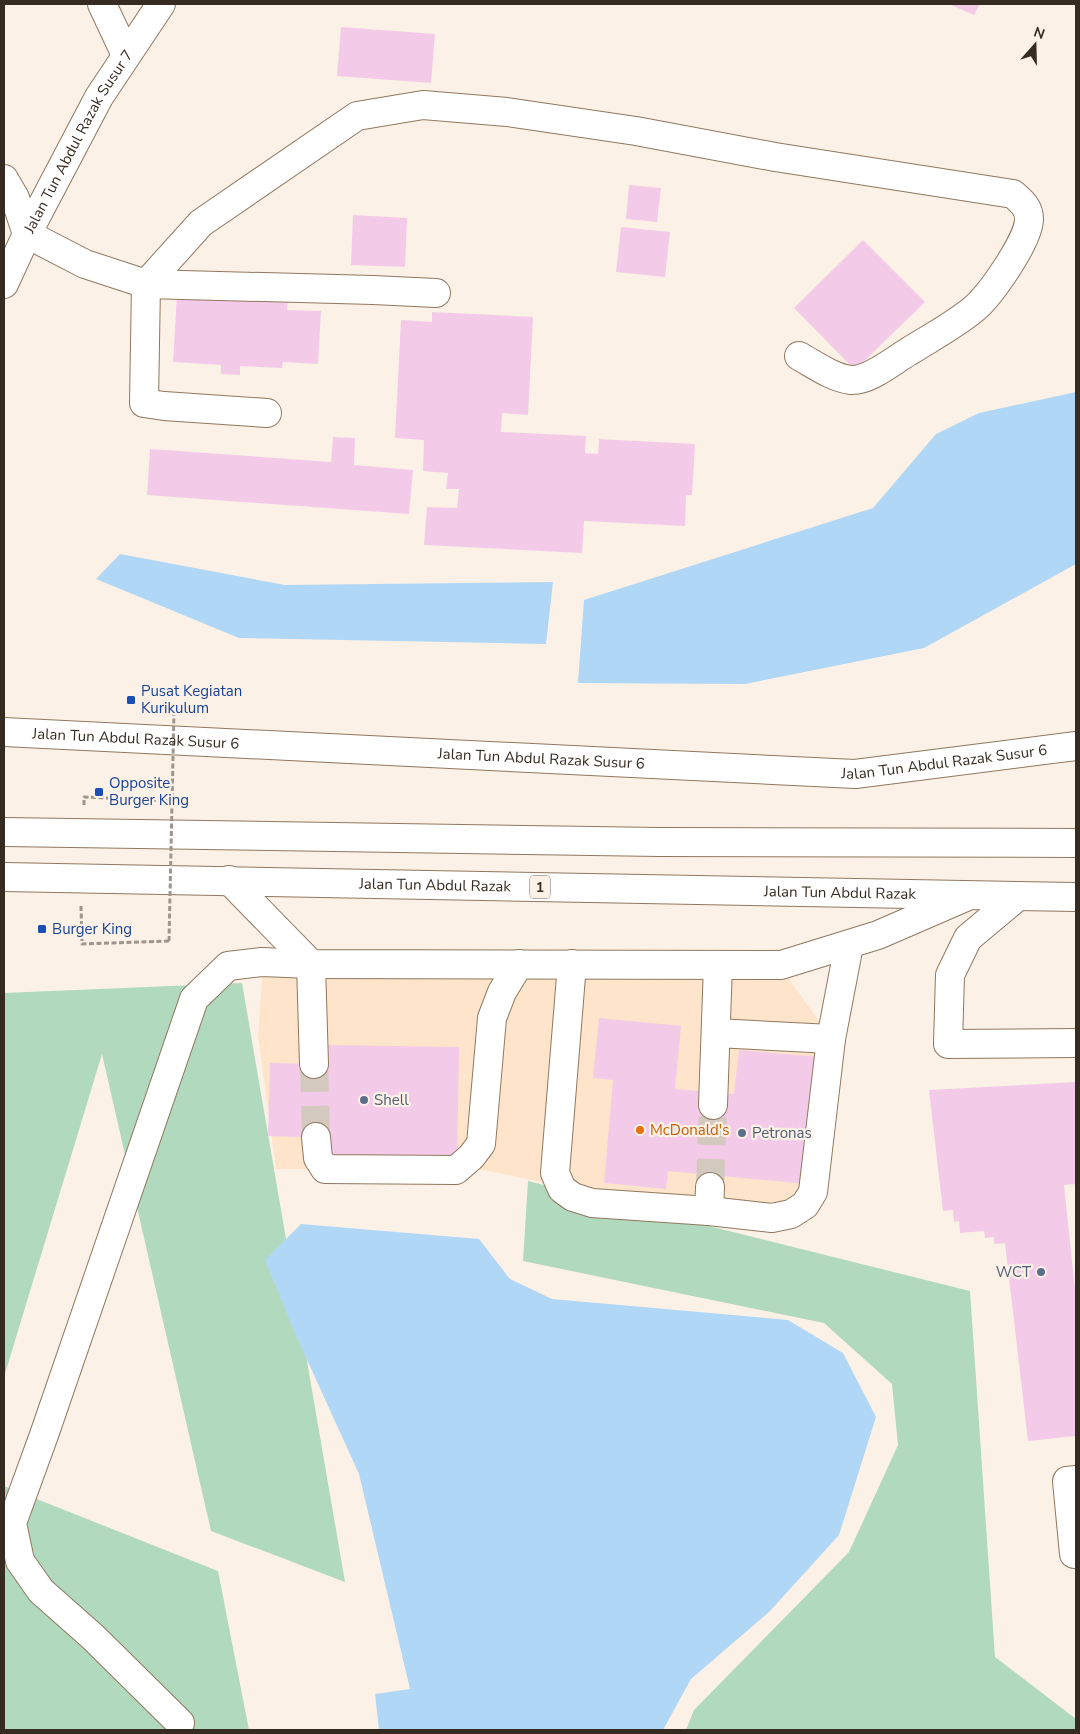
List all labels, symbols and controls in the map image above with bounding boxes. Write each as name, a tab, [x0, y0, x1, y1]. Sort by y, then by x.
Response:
north arrow	[1010, 20, 1060, 70]
text: N	[1031, 23, 1047, 44]
street label: Jalan Tun Abdul Razak Susur 7	[19, 46, 138, 237]
place label: Pusat Kegiatan Kurikulum	[141, 681, 242, 718]
marker: Pusat Kegiatan Kurikulum	[125, 694, 137, 706]
street label: Jalan Tun Abdul Razak Susur 6	[31, 723, 240, 754]
street label: Jalan Tun Abdul Razak Susur 6	[840, 740, 1048, 784]
street label: Jalan Tun Abdul Razak Susur 6	[436, 743, 645, 774]
place label: Opposite Burger King	[109, 773, 189, 810]
marker: Opposite Burger King	[93, 786, 105, 798]
street label: Jalan Tun Abdul Razak	[358, 874, 512, 896]
road number: 1	[530, 876, 550, 899]
street label: Jalan Tun Abdul Razak	[763, 881, 916, 904]
place label: Burger King	[52, 919, 132, 939]
marker: Burger King	[36, 923, 48, 935]
place label: Shell	[374, 1090, 409, 1110]
marker: Shell	[358, 1094, 370, 1106]
place label: McDonald's	[650, 1120, 729, 1140]
place label: Petronas	[752, 1123, 812, 1143]
marker: McDonald's	[634, 1124, 646, 1136]
marker: Petronas	[736, 1127, 748, 1139]
place label: WCT	[996, 1262, 1031, 1282]
marker: WCT	[1035, 1266, 1047, 1278]

